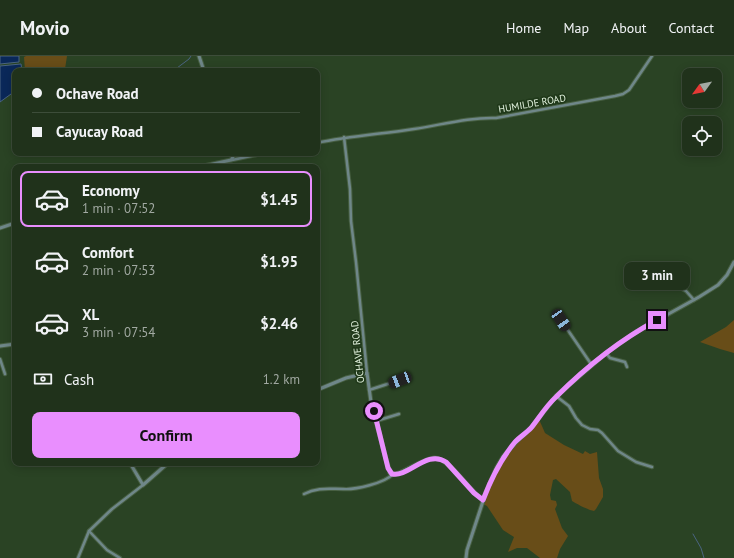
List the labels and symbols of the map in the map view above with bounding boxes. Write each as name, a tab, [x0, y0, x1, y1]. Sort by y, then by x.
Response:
north arrow	[682, 68, 722, 108]
street label: HUMILDE ROAD	[497, 91, 567, 116]
callout: 3 min	[624, 262, 690, 290]
car	[549, 307, 573, 333]
route end	[648, 311, 666, 329]
street label: OCHAVE ROAD	[348, 320, 367, 384]
car	[387, 370, 413, 390]
route start	[365, 402, 383, 420]

